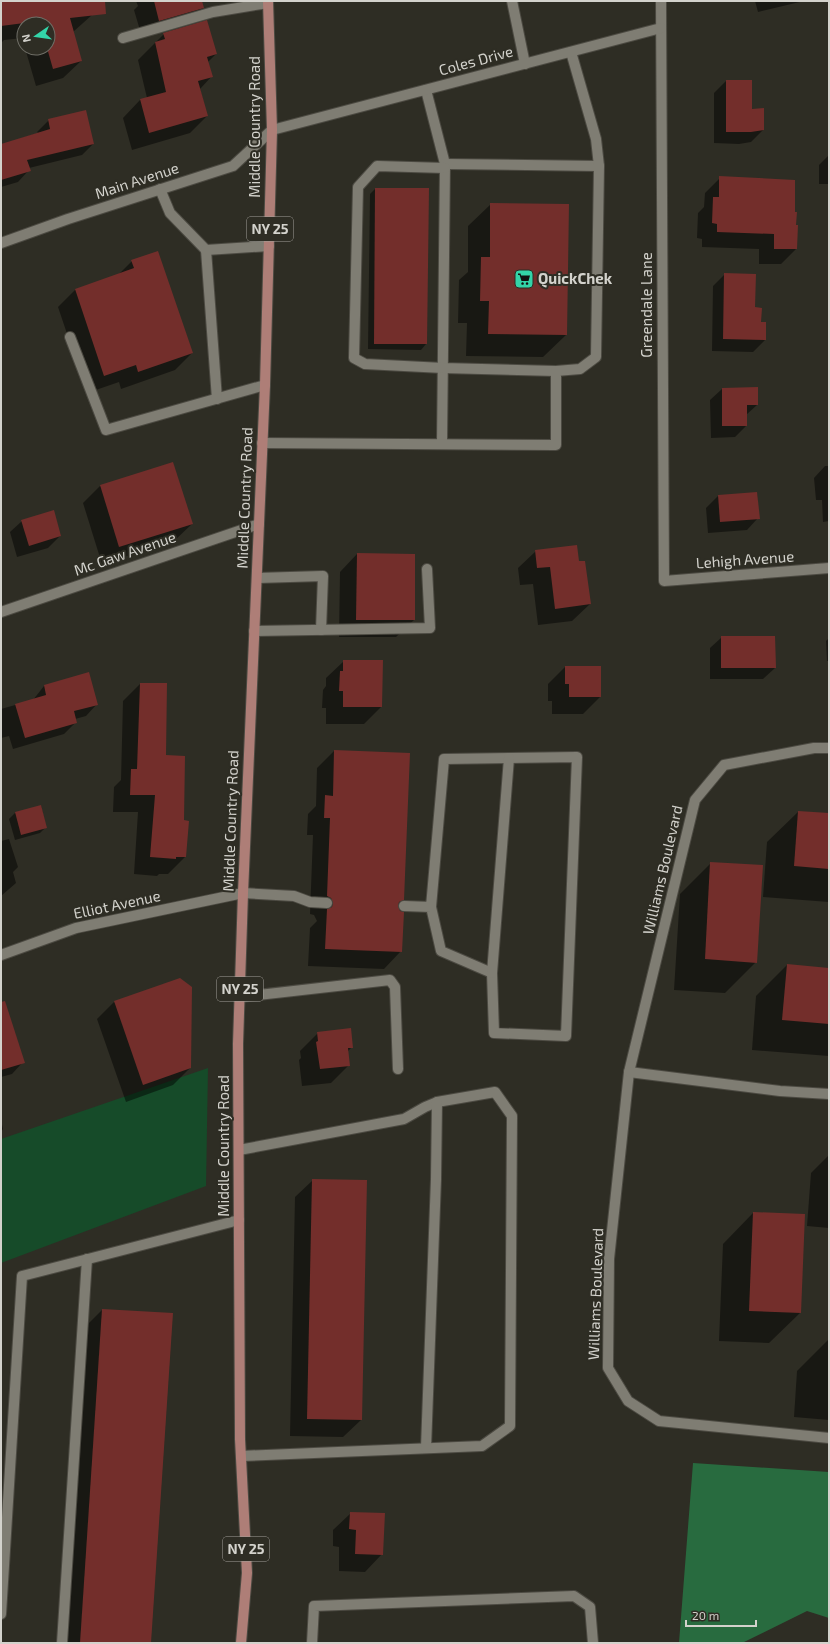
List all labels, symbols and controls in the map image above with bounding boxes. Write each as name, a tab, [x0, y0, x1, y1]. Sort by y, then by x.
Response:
north arrow	[16, 16, 56, 56]
text: N	[19, 33, 33, 44]
street label: Coles Drive	[437, 41, 515, 79]
street label: Middle Country Road	[245, 56, 263, 198]
street label: Main Avenue	[93, 158, 181, 202]
road number: NY 25	[247, 217, 293, 241]
street label: Greendale Lane	[637, 252, 655, 358]
supermarket icon: QuickChek	[513, 268, 535, 290]
place label: QuickChek	[538, 269, 613, 288]
street label: Middle Country Road	[233, 427, 255, 569]
street label: Mc Gaw Avenue	[71, 527, 178, 579]
street label: Lehigh Avenue	[695, 547, 795, 571]
street label: Middle Country Road	[219, 750, 241, 892]
street label: Williams Boulevard	[638, 803, 686, 936]
street label: Elliot Avenue	[72, 886, 162, 922]
road number: NY 25	[217, 977, 263, 1001]
street label: Middle Country Road	[214, 1075, 232, 1217]
street label: Williams Boulevard	[584, 1228, 606, 1360]
road number: NY 25	[223, 1537, 269, 1561]
scale bar	[686, 1602, 756, 1628]
text: 20 m	[692, 1608, 719, 1622]

